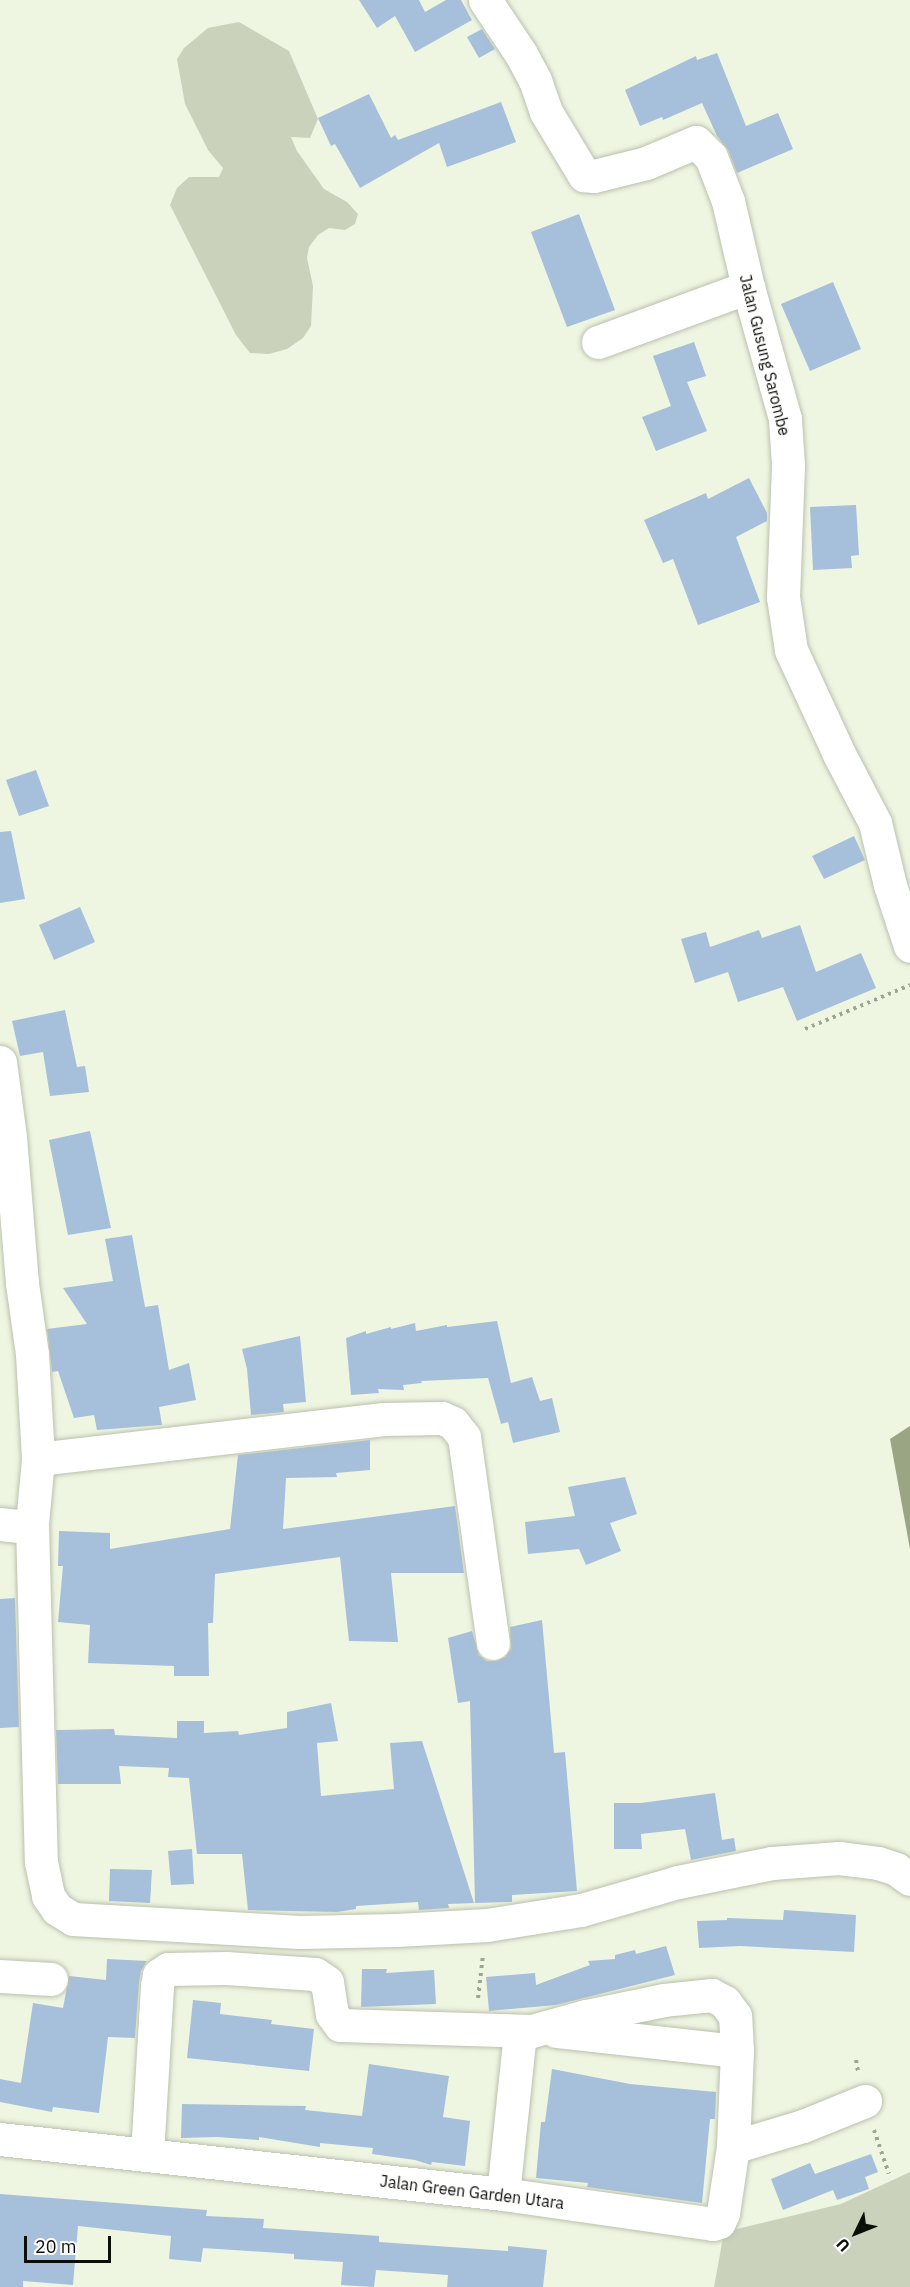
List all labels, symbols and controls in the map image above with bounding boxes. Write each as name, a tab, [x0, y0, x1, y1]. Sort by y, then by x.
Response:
street label: Jalan Gusung Sarombe	[736, 272, 794, 438]
street label: Jalan Green Garden Utara	[379, 2171, 565, 2213]
north arrow	[826, 2203, 886, 2263]
scale bar	[27, 2224, 114, 2262]
text: U	[832, 2234, 854, 2256]
text: 20 m	[35, 2235, 77, 2258]

